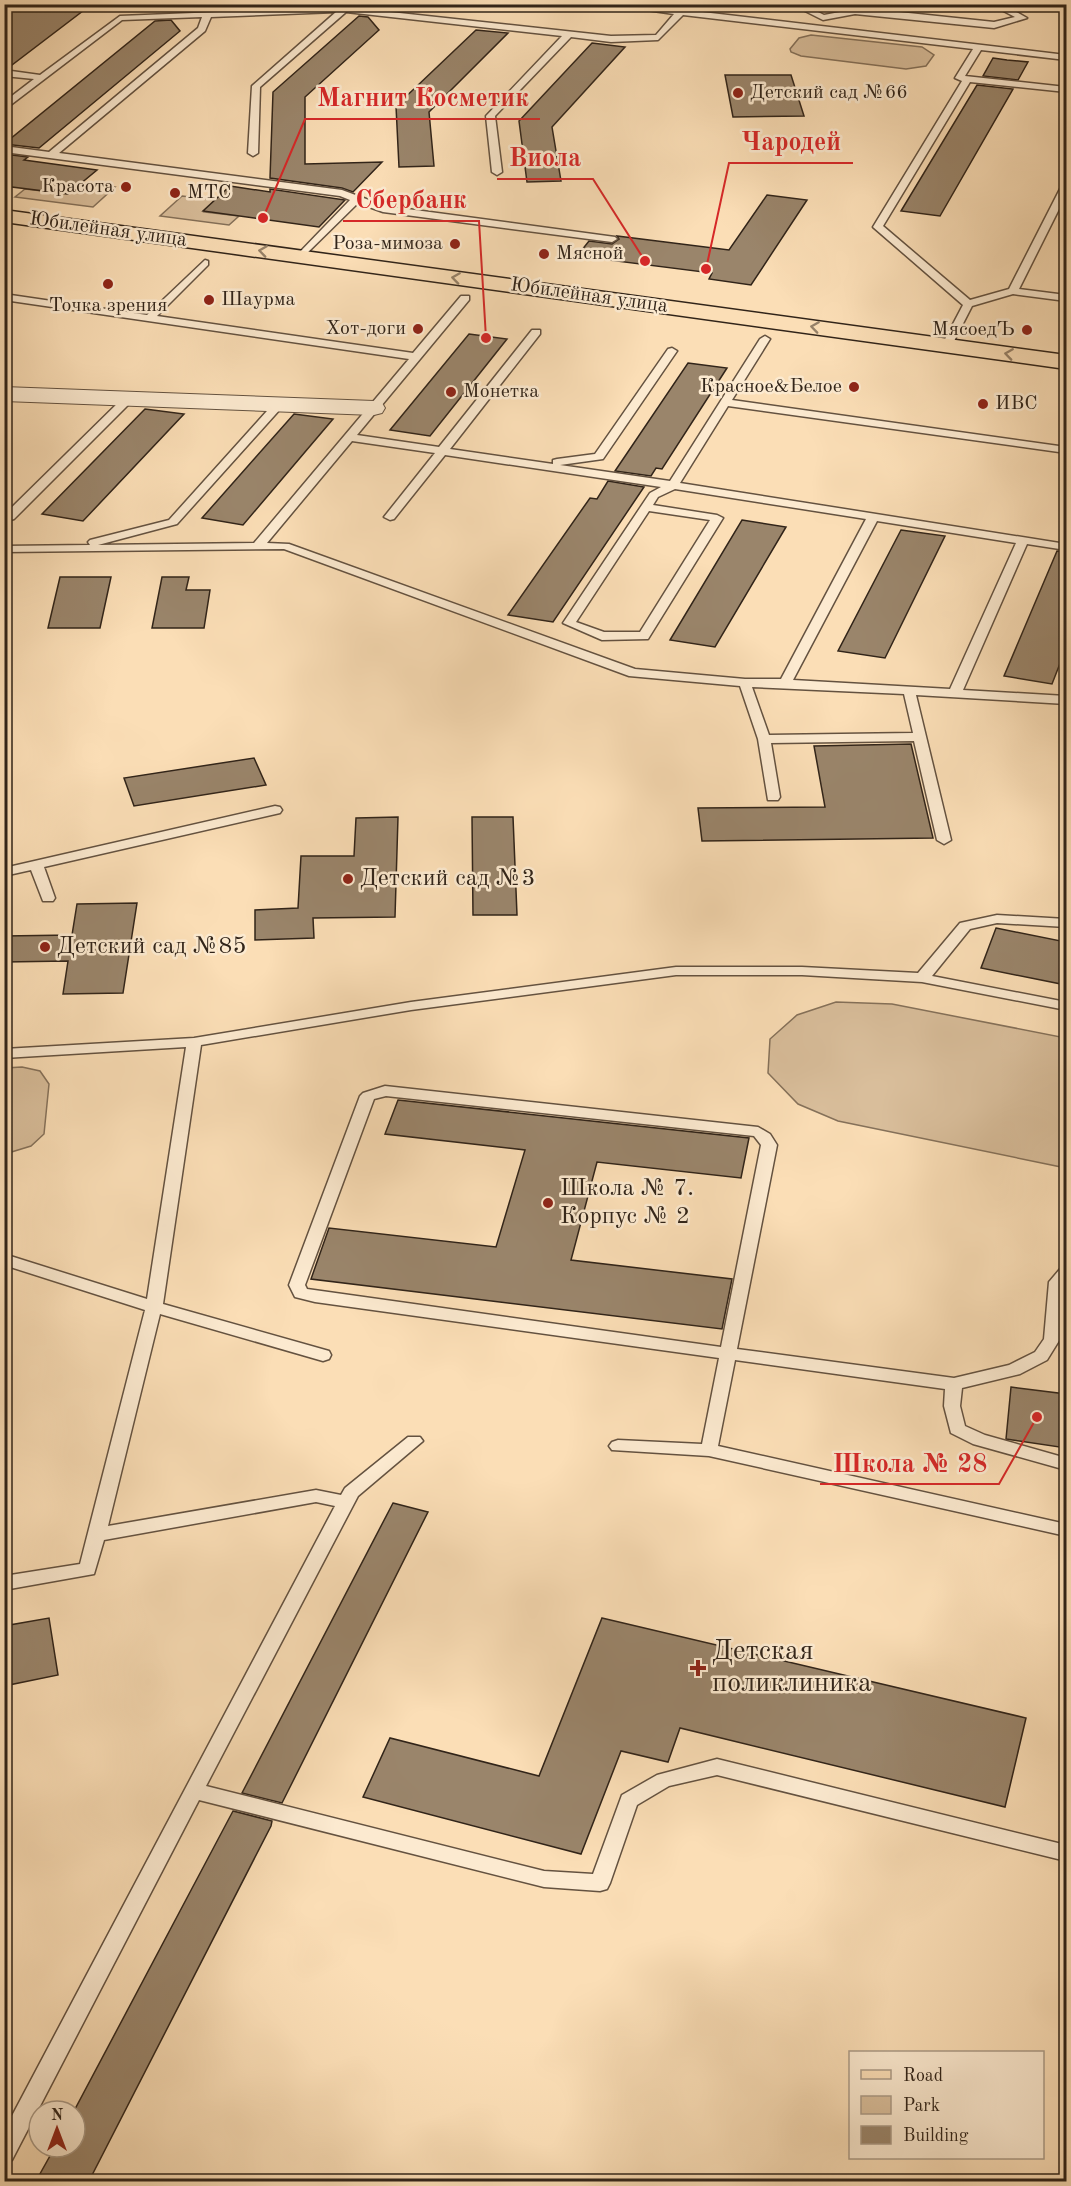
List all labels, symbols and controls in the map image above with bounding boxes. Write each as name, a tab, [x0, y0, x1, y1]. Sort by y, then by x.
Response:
callout: Магнит Косметик	[305, 75, 540, 119]
place label: Детский сад №66	[750, 83, 908, 103]
text: Магнит Косметик	[317, 86, 529, 112]
marker: Детский сад №66	[731, 86, 745, 100]
callout: Чародей	[729, 119, 853, 163]
text: Чародей	[741, 130, 841, 156]
callout: Виола	[497, 135, 593, 179]
text: Виола	[509, 146, 581, 172]
place label: Красота	[41, 177, 114, 197]
callout: Сбербанк	[343, 177, 479, 221]
marker: Красота	[119, 180, 133, 194]
place label: МТС	[187, 183, 231, 203]
marker: МТС	[168, 186, 182, 200]
text: Сбербанк	[355, 188, 467, 214]
street label: Юбилейная улица	[28, 209, 188, 251]
place label: Роза-мимоза	[332, 234, 443, 254]
marker: Роза-мимоза	[448, 237, 462, 251]
place label: Мясной	[556, 244, 624, 264]
one-way arrow	[258, 246, 267, 258]
marker: Мясной	[537, 247, 551, 261]
one-way arrow	[451, 272, 460, 284]
street label: Юбилейная улица	[509, 275, 669, 317]
marker: Точка зрения	[101, 277, 115, 291]
place label: Шаурма	[221, 290, 295, 310]
marker: Шаурма	[202, 293, 216, 307]
place label: Точка зрения	[49, 296, 167, 316]
place label: Хот-доги	[326, 319, 406, 339]
place label: МясоедЪ	[932, 320, 1015, 340]
marker: Хот-доги	[411, 322, 425, 336]
one-way arrow	[811, 322, 820, 334]
marker: МясоедЪ	[1020, 323, 1034, 337]
one-way arrow	[1004, 348, 1013, 360]
place label: Красное&Белое	[700, 377, 842, 397]
marker: Красное&Белое	[847, 380, 861, 394]
place label: Монетка	[463, 382, 539, 402]
marker: Монетка	[444, 385, 458, 399]
place label: ИВС	[995, 394, 1038, 414]
marker: ИВС	[976, 397, 990, 411]
place label: Детский сад №3	[360, 867, 536, 891]
marker: Детский сад №3	[341, 872, 355, 886]
place label: Детский сад №85	[57, 935, 246, 959]
marker: Детский сад №85	[38, 940, 52, 954]
place label: Школа № 7. Корпус № 2	[560, 1177, 694, 1229]
marker: Школа № 7. Корпус № 2	[541, 1196, 555, 1210]
callout: Школа № 28	[820, 1440, 999, 1484]
text: Школа № 28	[833, 1452, 987, 1478]
place label: Детская поликлиника	[712, 1638, 872, 1698]
marker: Детская поликлиника	[689, 1659, 707, 1677]
legend	[849, 2051, 1044, 2159]
text: Road	[903, 2067, 943, 2085]
text: Park	[903, 2097, 940, 2115]
north arrow	[27, 2099, 87, 2159]
text: N	[51, 2108, 64, 2124]
text: Building	[903, 2127, 969, 2145]

